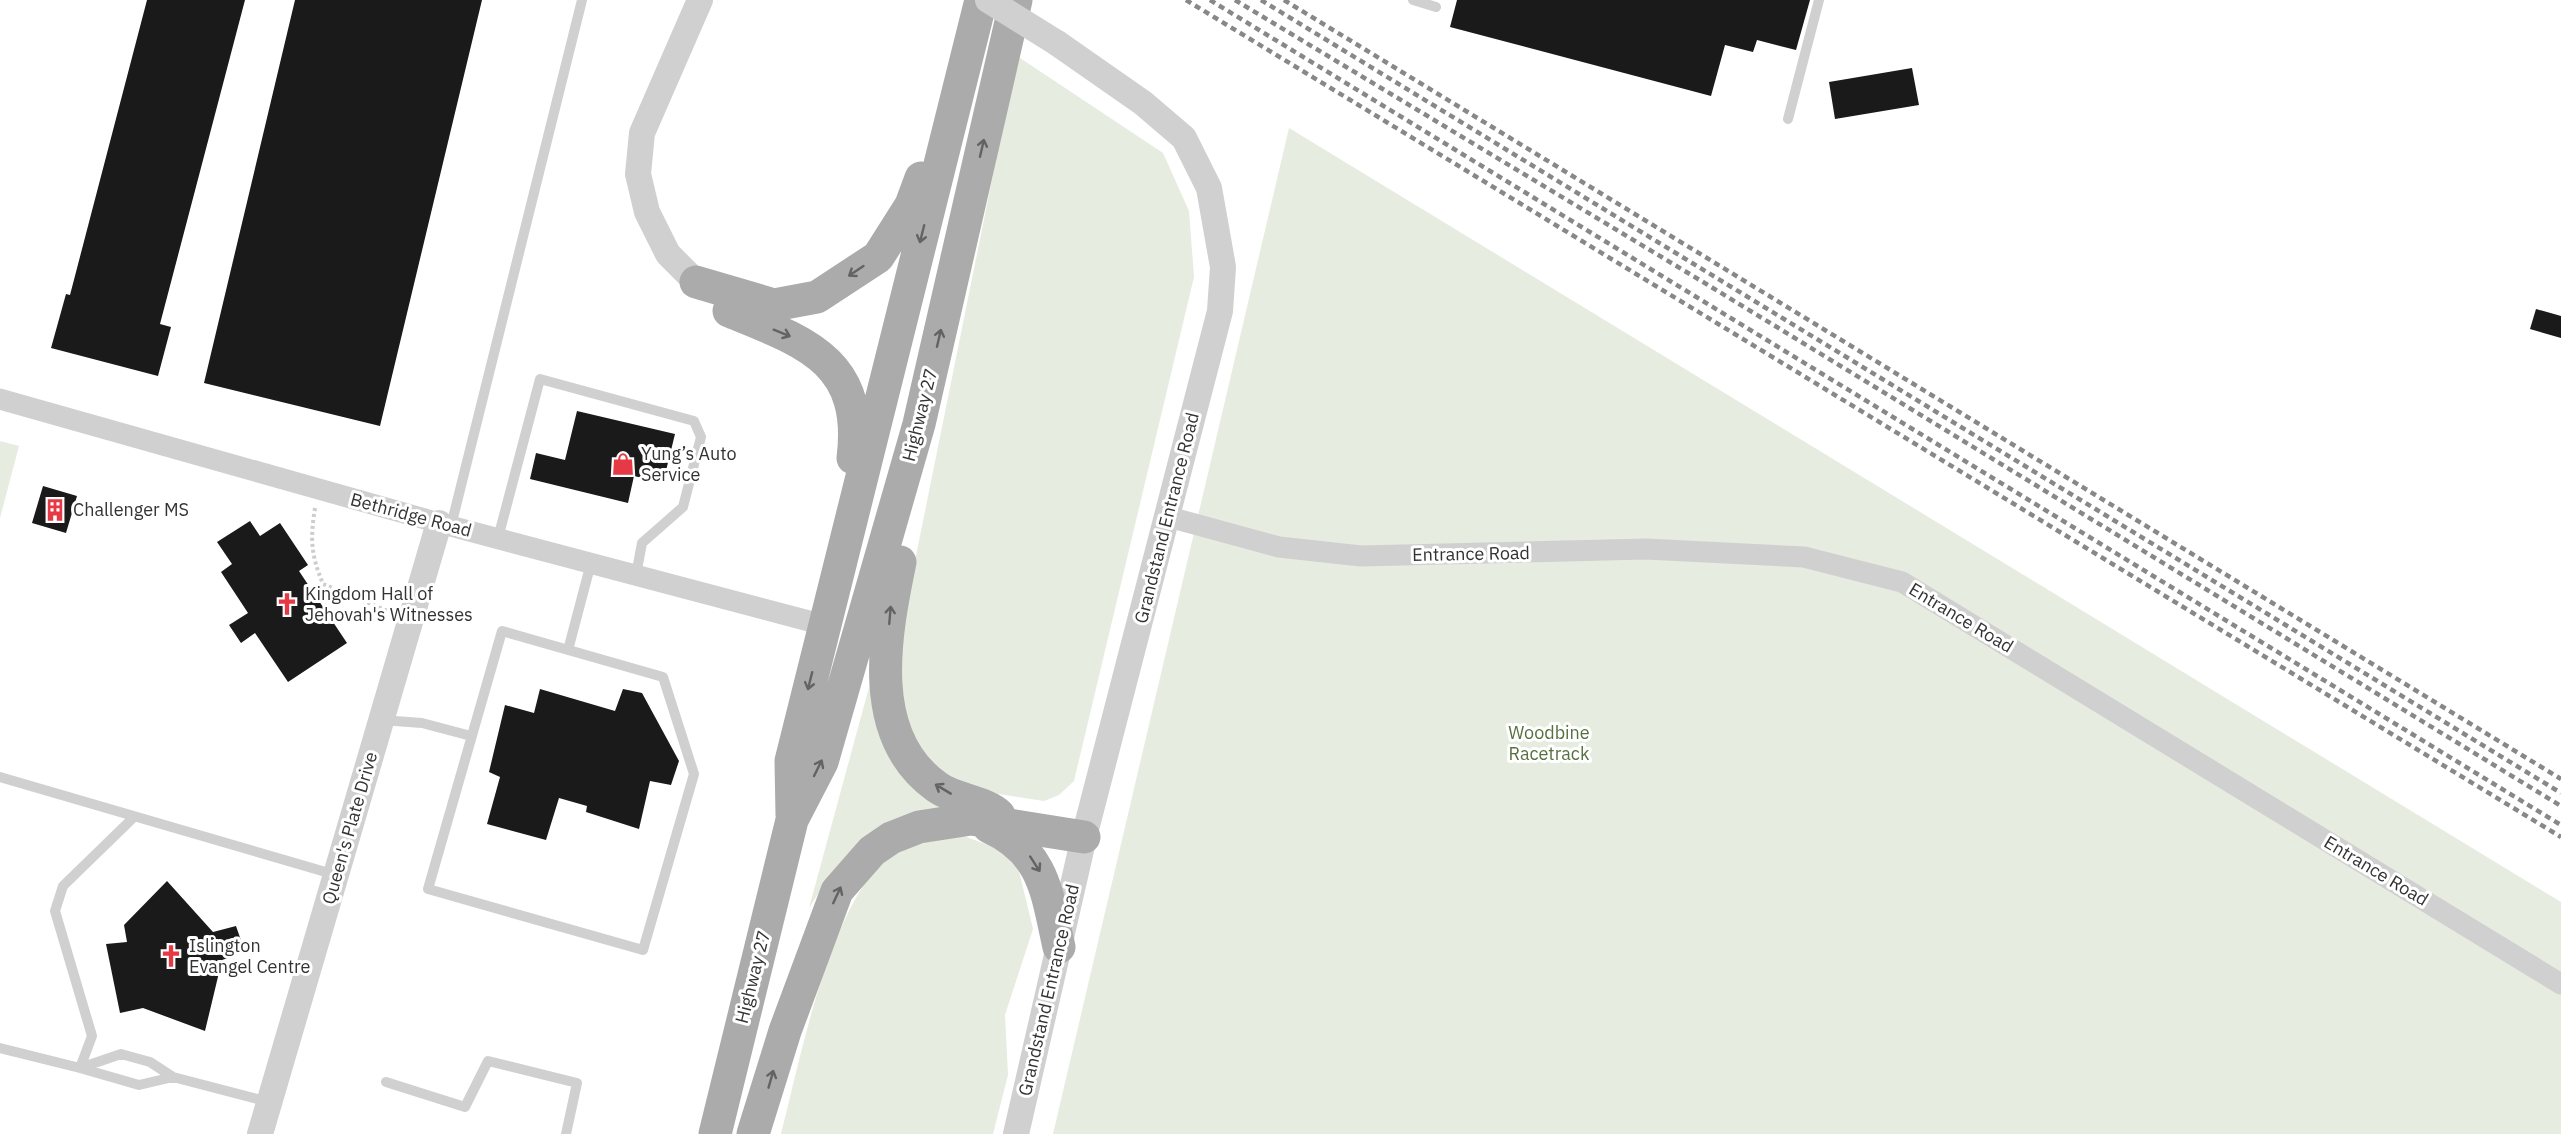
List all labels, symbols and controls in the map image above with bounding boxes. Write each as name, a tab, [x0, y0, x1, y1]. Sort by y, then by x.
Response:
one-way arrow	[977, 138, 989, 157]
one-way arrow	[916, 224, 928, 243]
one-way arrow	[848, 265, 865, 277]
one-way arrow	[772, 328, 790, 339]
one-way arrow	[934, 329, 945, 348]
street label: Highway 27	[897, 366, 942, 464]
street label: Grandstand Entrance Road	[1129, 410, 1204, 626]
place label: Yung’s Auto Service	[641, 442, 737, 486]
shop icon: Yung’s Auto Service	[610, 451, 636, 477]
street label: Bethridge Road	[348, 487, 474, 542]
building icon: Challenger MS	[42, 497, 68, 523]
place label: Challenger MS	[73, 498, 189, 521]
street label: Entrance Road	[1412, 541, 1530, 566]
street label: Entrance Road	[1905, 577, 2018, 658]
place label: Kingdom Hall of Jehovah's Witnesses	[305, 582, 473, 626]
church icon: Kingdom Hall of Jehovah's Witnesses	[274, 591, 300, 617]
one-way arrow	[885, 605, 896, 625]
one-way arrow	[804, 672, 816, 691]
park label: Woodbine Racetrack	[1508, 721, 1590, 765]
street label: Queen's Plate Drive	[317, 749, 382, 907]
one-way arrow	[813, 759, 825, 777]
one-way arrow	[935, 783, 952, 795]
street label: Entrance Road	[2320, 830, 2433, 911]
one-way arrow	[1029, 855, 1041, 872]
street label: Grandstand Entrance Road	[1013, 882, 1084, 1098]
one-way arrow	[831, 887, 843, 905]
street label: Highway 27	[730, 928, 775, 1026]
place label: Islington Evangel Centre	[189, 934, 311, 978]
church icon: Islington Evangel Centre	[158, 943, 184, 969]
one-way arrow	[766, 1070, 777, 1089]

